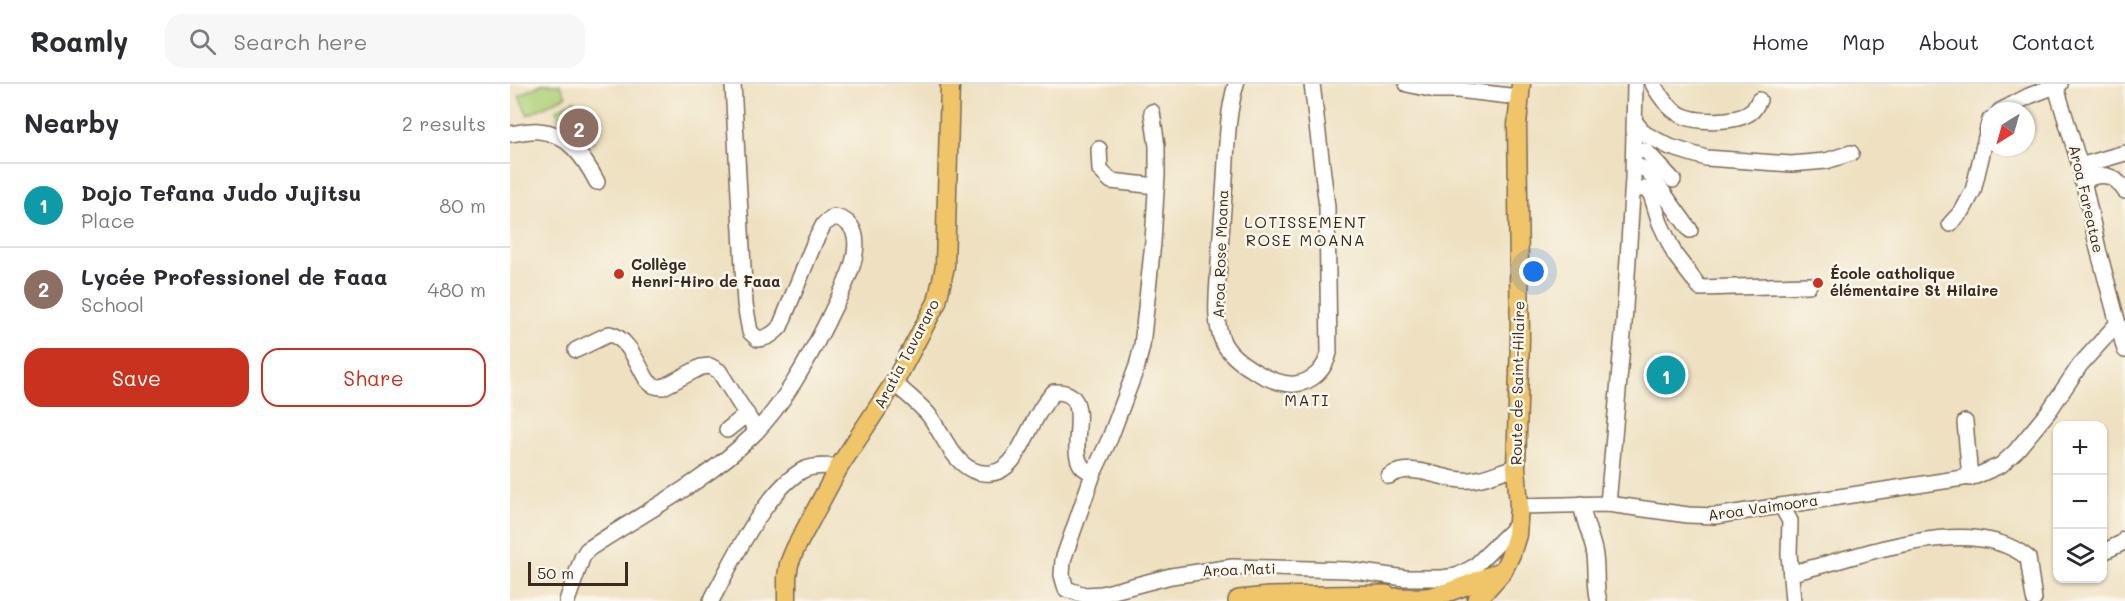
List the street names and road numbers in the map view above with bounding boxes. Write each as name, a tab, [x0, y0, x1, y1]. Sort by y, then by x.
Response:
street label: Aroa Fareatae	[2065, 143, 2109, 255]
street label: Aroa Rose Moana	[1208, 189, 1232, 319]
street label: Aratia Tavararo	[869, 295, 943, 412]
street label: Route de Saint-Hilaire	[1506, 301, 1528, 465]
street label: Aroa Vaimoora	[1706, 489, 1819, 525]
street label: Aroa Mati	[1202, 558, 1276, 580]

